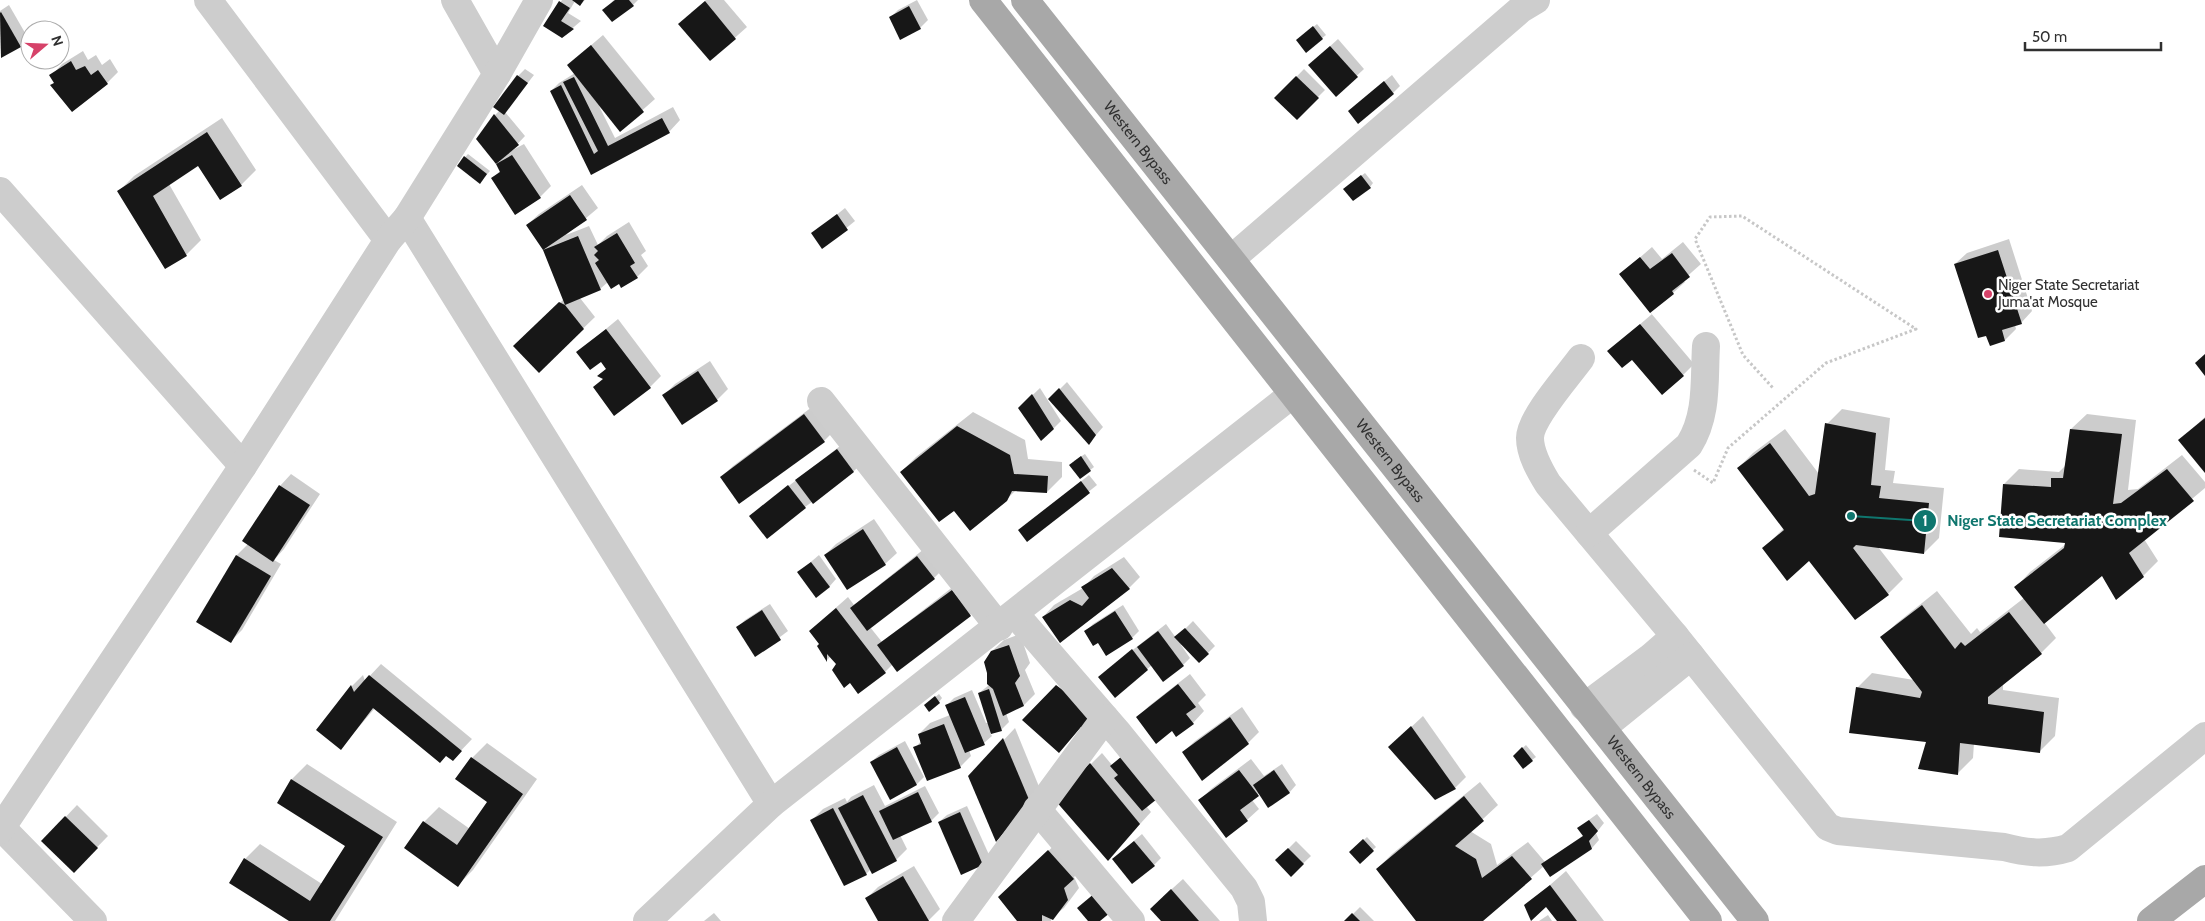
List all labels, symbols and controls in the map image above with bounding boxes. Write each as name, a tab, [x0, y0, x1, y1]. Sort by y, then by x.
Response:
north arrow	[20, 20, 70, 70]
scale bar	[2025, 20, 2161, 52]
text: 50 m	[2032, 28, 2067, 46]
text: N	[47, 33, 67, 48]
street label: Western Bypass	[1100, 97, 1176, 188]
place label: Niger State Secretariat Juma'at Mosque	[1997, 276, 2139, 311]
marker: Niger State Secretariat Juma'at Mosque	[1982, 288, 1994, 300]
street label: Western Bypass	[1352, 416, 1429, 506]
callout: Niger State Secretariat Complex	[1913, 505, 2177, 536]
text: Niger State Secretariat Complex	[1947, 511, 2167, 530]
text: 1	[1922, 512, 1928, 530]
street label: Western Bypass	[1603, 732, 1680, 823]

